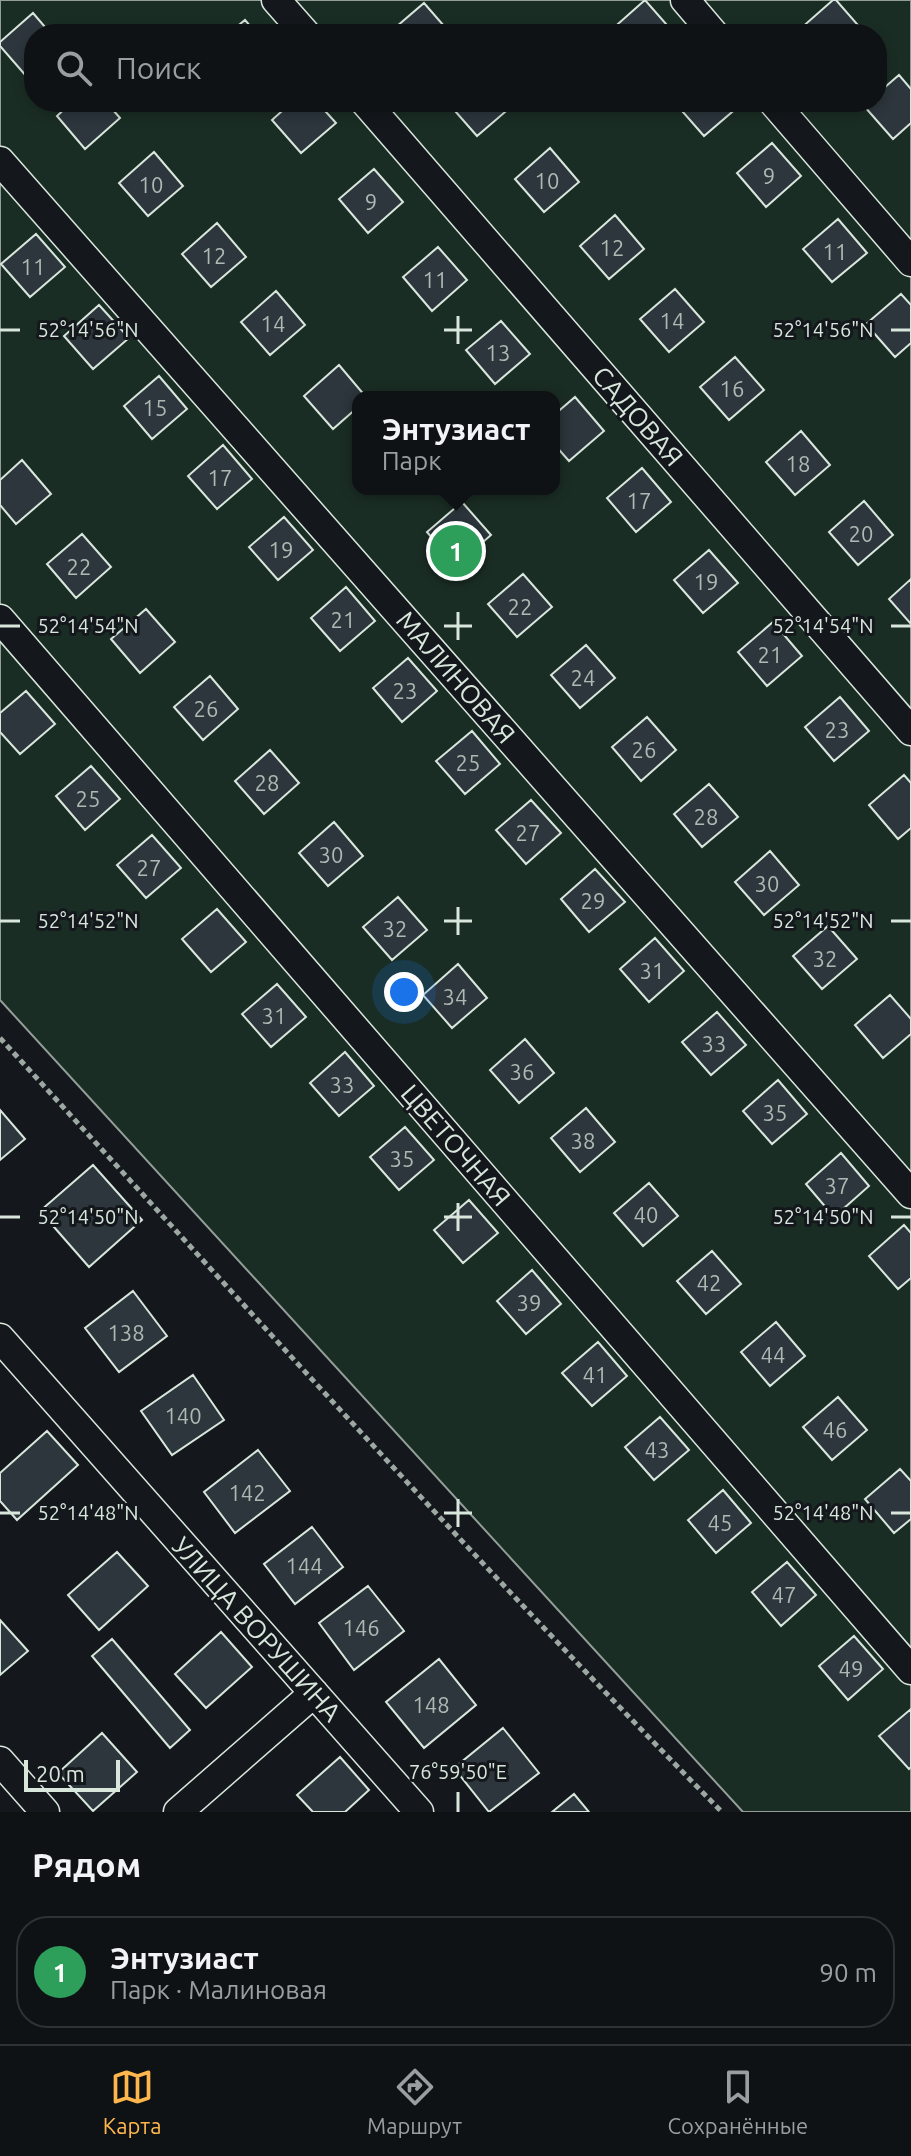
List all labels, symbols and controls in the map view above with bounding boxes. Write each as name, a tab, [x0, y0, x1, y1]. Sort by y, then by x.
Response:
search box	[24, 24, 887, 112]
icon: search	[52, 46, 96, 90]
text: Поиск	[116, 51, 201, 85]
house number: 9	[763, 163, 775, 188]
house number: 10	[535, 168, 559, 193]
house number: 10	[139, 172, 163, 197]
house number: 9	[365, 189, 377, 214]
house number: 12	[600, 235, 624, 260]
house number: 11	[823, 239, 847, 264]
house number: 12	[202, 243, 226, 268]
house number: 11	[21, 254, 45, 279]
house number: 11	[423, 267, 447, 292]
house number: 14	[660, 308, 684, 333]
house number: 14	[261, 311, 285, 336]
text: 52°14'56"N	[37, 318, 139, 341]
text: 52°14'56"N	[772, 318, 874, 341]
house number: 13	[486, 340, 510, 365]
street label: САДОВАЯ	[587, 360, 689, 472]
house number: 16	[720, 376, 744, 401]
popup	[352, 391, 560, 495]
house number: 15	[143, 395, 167, 420]
text: Энтузиаст	[382, 412, 530, 446]
text: Парк	[382, 446, 442, 475]
house number: 18	[786, 451, 810, 476]
house number: 17	[208, 465, 232, 490]
house number: 17	[627, 488, 651, 513]
pin: 1	[430, 521, 482, 581]
house number: 20	[849, 521, 873, 546]
house number: 19	[269, 537, 293, 562]
house number: 22	[67, 554, 91, 579]
house number: 19	[694, 569, 718, 594]
house number: 22	[508, 594, 532, 619]
street label: МАЛИНОВАЯ	[391, 605, 521, 749]
house number: 21	[331, 607, 355, 632]
text: 52°14'54"N	[37, 614, 139, 637]
text: 52°14'54"N	[772, 614, 874, 637]
house number: 21	[758, 642, 782, 667]
house number: 24	[571, 665, 595, 690]
house number: 23	[393, 678, 417, 703]
house number: 26	[194, 696, 218, 721]
house number: 23	[825, 717, 849, 742]
house number: 26	[632, 737, 656, 762]
house number: 25	[456, 750, 480, 775]
house number: 28	[255, 770, 279, 795]
house number: 25	[76, 786, 100, 811]
house number: 28	[694, 804, 718, 829]
house number: 27	[516, 820, 540, 845]
house number: 30	[319, 842, 343, 867]
house number: 27	[137, 855, 161, 880]
house number: 30	[755, 871, 779, 896]
house number: 29	[581, 888, 605, 913]
text: 52°14'52"N	[37, 909, 139, 932]
text: 52°14'52"N	[772, 909, 874, 932]
house number: 32	[383, 916, 407, 941]
house number: 32	[813, 946, 837, 971]
house number: 31	[640, 958, 664, 983]
your location	[384, 972, 424, 1012]
house number: 34	[443, 984, 467, 1009]
house number: 31	[262, 1003, 286, 1028]
house number: 33	[702, 1031, 726, 1056]
house number: 36	[510, 1059, 534, 1084]
house number: 33	[330, 1072, 354, 1097]
street label: ЦВЕТОЧНАЯ	[395, 1078, 517, 1212]
house number: 35	[763, 1100, 787, 1125]
house number: 38	[571, 1128, 595, 1153]
house number: 35	[390, 1146, 414, 1171]
house number: 37	[825, 1173, 849, 1198]
house number: 40	[634, 1202, 658, 1227]
text: 52°14'50"N	[37, 1205, 139, 1228]
text: 52°14'50"N	[772, 1205, 874, 1228]
house number: 42	[697, 1270, 721, 1295]
house number: 39	[517, 1290, 541, 1315]
house number: 138	[107, 1320, 145, 1345]
house number: 44	[761, 1342, 785, 1367]
house number: 41	[583, 1362, 607, 1387]
house number: 140	[164, 1403, 202, 1428]
house number: 46	[823, 1417, 847, 1442]
house number: 43	[645, 1437, 669, 1462]
house number: 142	[228, 1480, 266, 1505]
text: 52°14'48"N	[37, 1501, 139, 1524]
text: 52°14'48"N	[772, 1501, 874, 1524]
house number: 45	[708, 1510, 732, 1535]
street label: УЛИЦА ВОРУШИНА	[167, 1531, 347, 1727]
house number: 144	[285, 1553, 323, 1578]
house number: 47	[772, 1582, 796, 1607]
house number: 146	[342, 1615, 380, 1640]
house number: 49	[839, 1656, 863, 1681]
house number: 148	[412, 1692, 450, 1717]
scale bar	[24, 1756, 120, 1792]
text: 76°59'50"E	[409, 1760, 507, 1783]
text: 20 m	[36, 1761, 85, 1786]
text: Рядом	[32, 1845, 141, 1883]
text: Энтузиаст	[110, 1941, 259, 1975]
text: 1	[53, 1958, 67, 1987]
text: 90 m	[819, 1958, 877, 1987]
text: Парк · Малиновая	[110, 1975, 327, 2004]
tab: Карта	[103, 2065, 161, 2138]
tab: Маршрут	[367, 2065, 462, 2138]
tab: Сохранённые	[668, 2065, 808, 2138]

